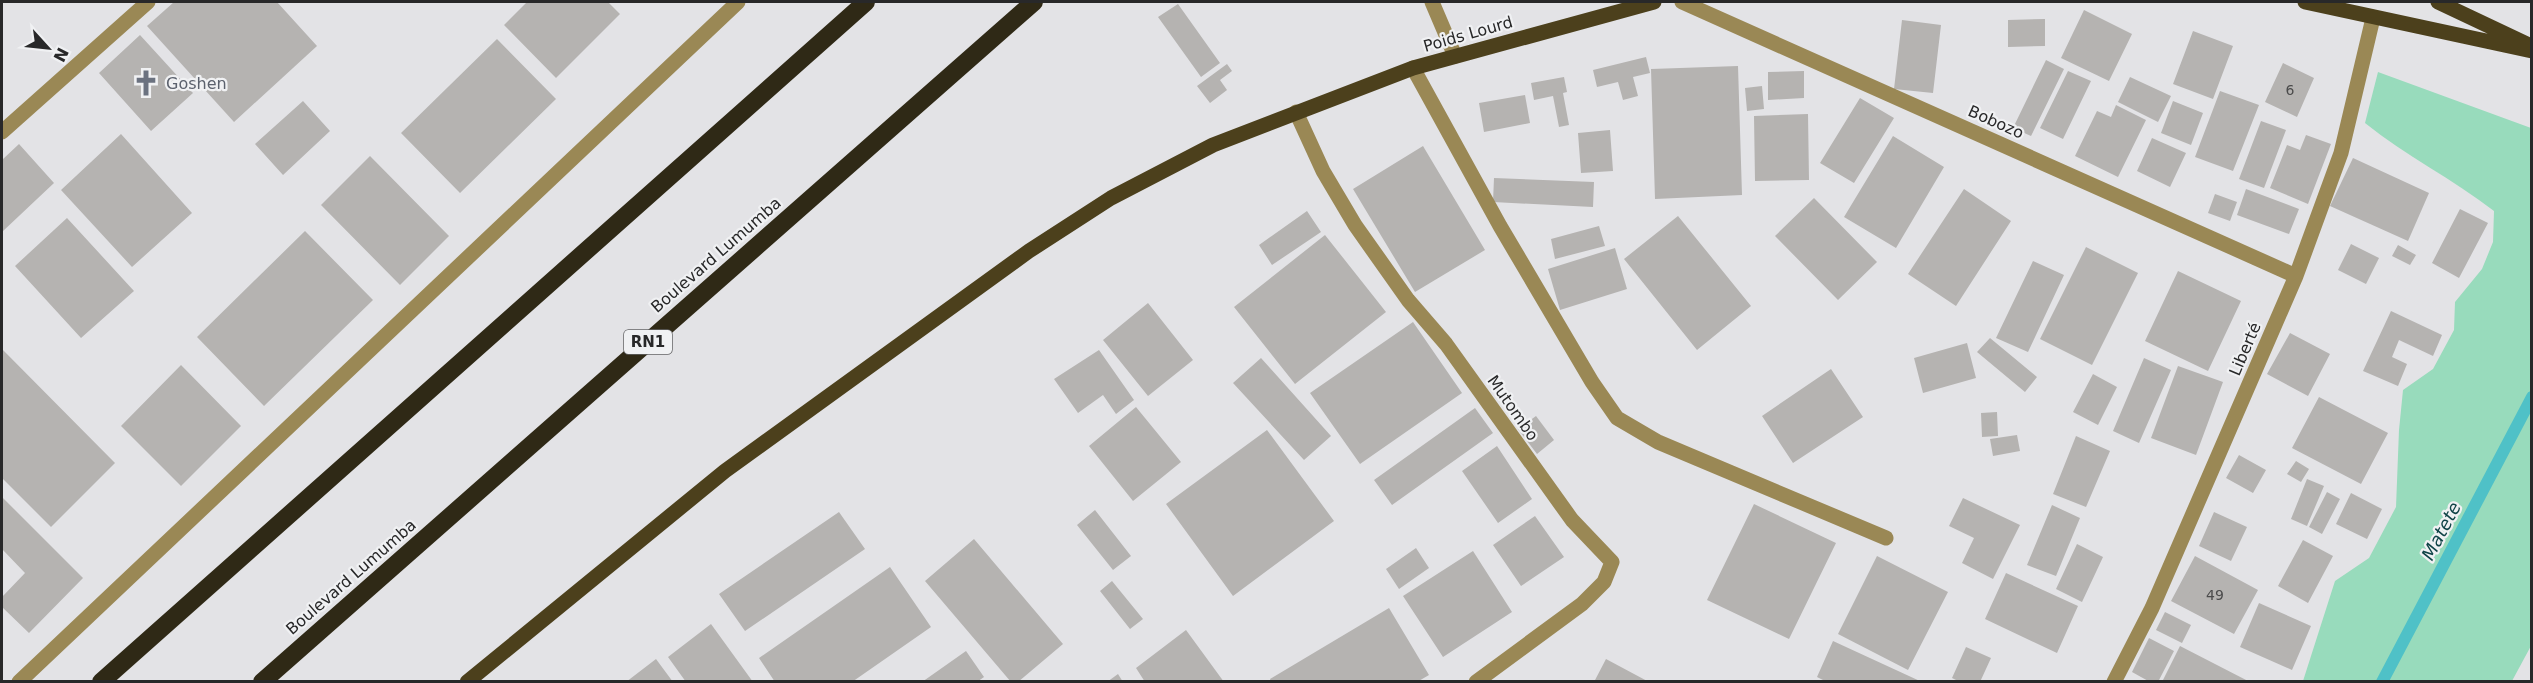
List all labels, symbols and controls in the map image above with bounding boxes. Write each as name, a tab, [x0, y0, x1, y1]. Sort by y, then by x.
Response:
street label: Poids Lourd	[1421, 12, 1515, 56]
north arrow	[18, 18, 78, 78]
text: N	[49, 44, 72, 65]
church icon: Goshen	[131, 68, 161, 98]
place label: Goshen	[166, 74, 227, 93]
house number: 6	[2286, 82, 2295, 98]
street label: Bobozo	[1965, 101, 2027, 143]
street label: Boulevard Lumumba	[647, 193, 785, 317]
street label: Liberté	[2225, 319, 2265, 379]
road number: RN1	[624, 330, 672, 354]
street label: Mutombo	[1484, 372, 1542, 444]
water label: Matete	[2417, 498, 2465, 564]
street label: Boulevard Lumumba	[282, 515, 420, 639]
house number: 49	[2206, 587, 2224, 603]

